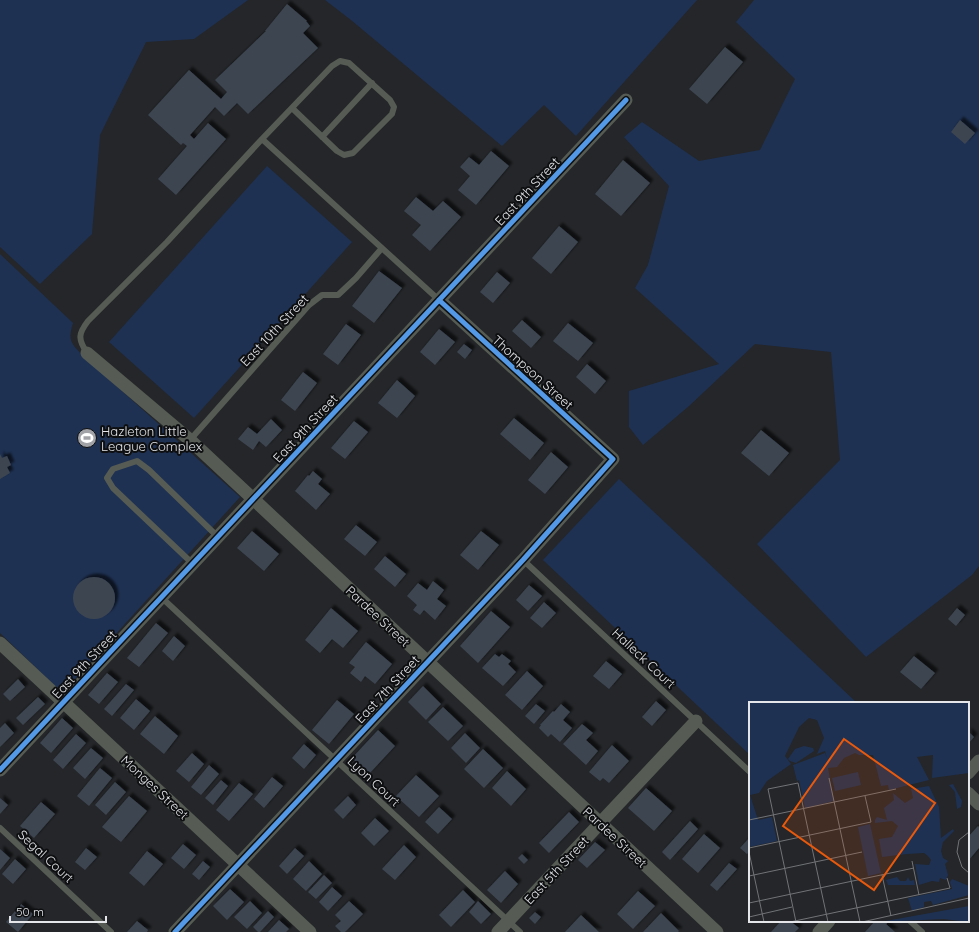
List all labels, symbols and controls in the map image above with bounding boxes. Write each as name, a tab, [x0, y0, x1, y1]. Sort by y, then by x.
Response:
street label: East 9th Street	[491, 154, 563, 228]
street label: East 10th Street	[237, 291, 311, 369]
street label: Thompson Street	[489, 331, 577, 413]
street label: East 9th Street	[269, 391, 341, 465]
place label: Hazleton Little League Complex	[101, 423, 202, 454]
sports icon: Hazleton Little League Complex	[76, 427, 98, 449]
street label: Pardee Street	[343, 582, 413, 650]
street label: Halleck Court	[609, 625, 679, 691]
street label: East 9th Street	[48, 627, 120, 701]
street label: East 7th Street	[352, 652, 422, 726]
inset map	[749, 702, 969, 922]
street label: Monges Street	[118, 752, 192, 822]
street label: Lyon Court	[344, 753, 404, 809]
street label: Pardee Street	[580, 803, 650, 871]
street label: Segal Court	[15, 826, 77, 886]
street label: East 5th Street	[520, 833, 592, 907]
scale bar	[10, 898, 106, 924]
text: 50 m	[16, 904, 44, 919]

